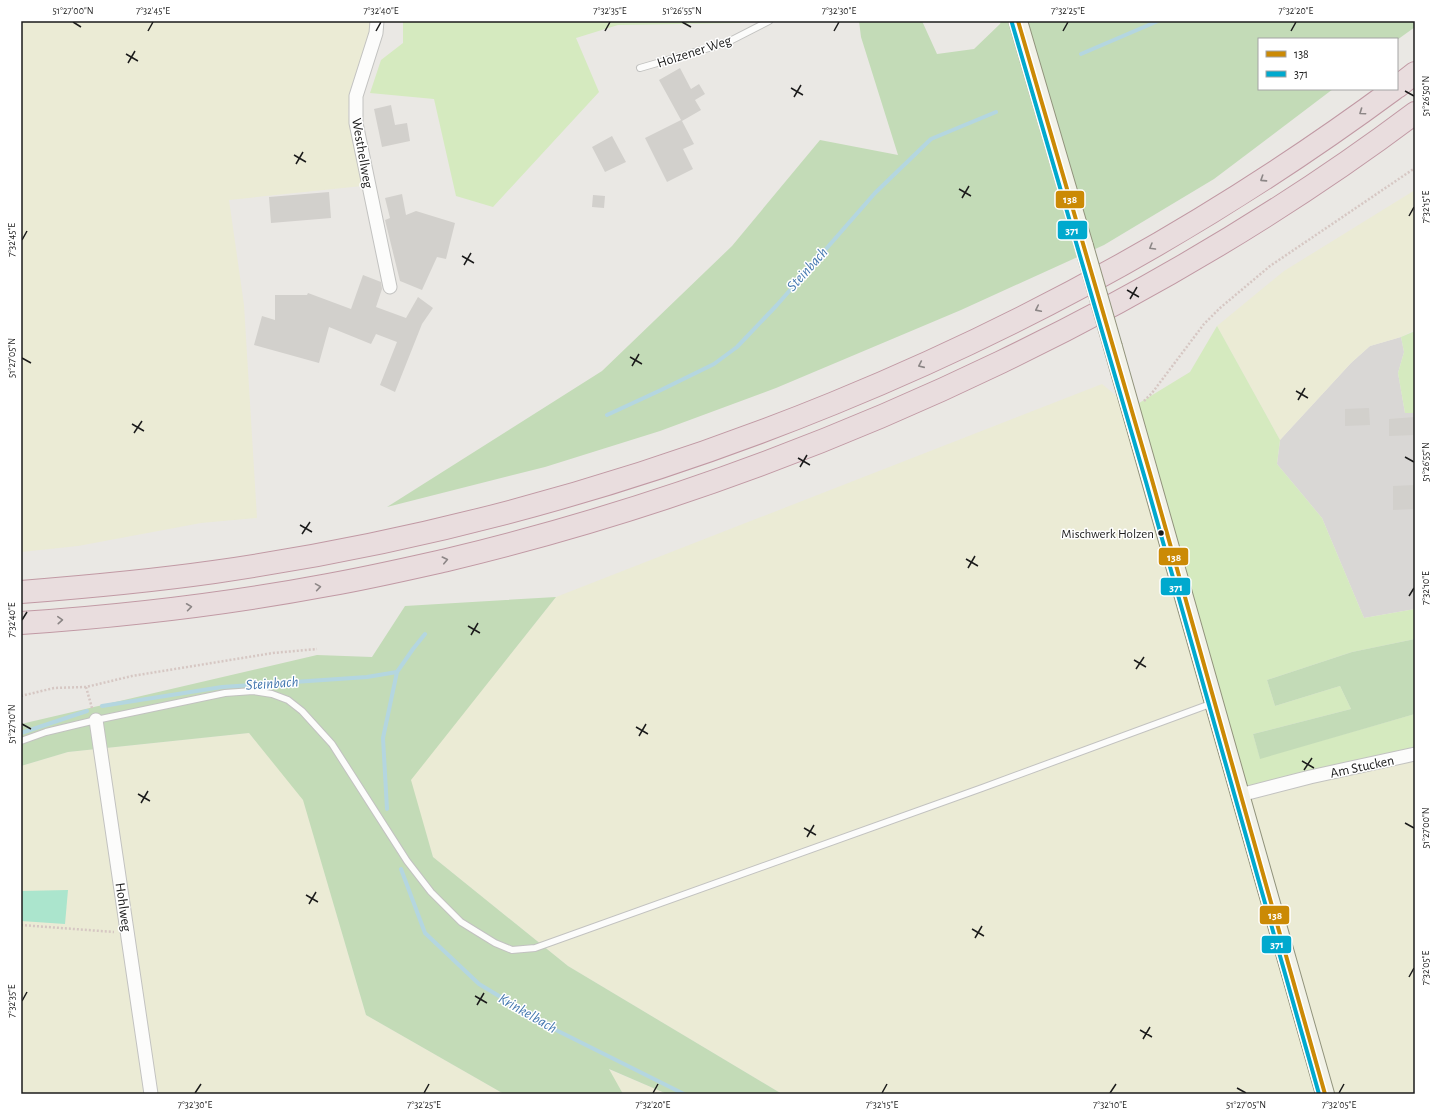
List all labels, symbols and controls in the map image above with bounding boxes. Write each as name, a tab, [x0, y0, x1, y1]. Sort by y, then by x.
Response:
text: 51°27'00"N	[52, 6, 94, 16]
text: 7°32'45"E	[136, 6, 170, 16]
text: 7°32'40"E	[363, 6, 399, 16]
text: 7°32'35"E	[593, 6, 627, 16]
text: 51°26'55"N	[662, 6, 702, 16]
text: 7°32'30"E	[822, 6, 856, 16]
text: 7°32'25"E	[1051, 6, 1085, 16]
text: 7°32'20"E	[1279, 6, 1314, 16]
street label: Holzener Weg	[655, 33, 733, 71]
legend	[1258, 38, 1398, 90]
text: 138	[1294, 48, 1309, 60]
text: 371	[1294, 68, 1308, 80]
text: 51°26'50"N	[1421, 76, 1431, 116]
one-way arrow	[1359, 107, 1366, 115]
street label: Westhellweg	[349, 117, 375, 190]
one-way arrow	[1260, 175, 1267, 182]
line badge: 138	[1055, 190, 1085, 209]
text: 7°32'15"E	[1421, 190, 1431, 223]
text: 138	[1063, 194, 1077, 205]
line badge: 371	[1057, 220, 1088, 240]
text: 7°32'45"E	[7, 223, 17, 257]
text: 371	[1065, 225, 1079, 236]
one-way arrow	[1149, 242, 1156, 249]
water label: Steinbach	[784, 245, 831, 294]
one-way arrow	[1034, 304, 1042, 311]
text: 51°27'05"N	[7, 338, 17, 378]
one-way arrow	[917, 361, 924, 369]
text: 51°26'55"N	[1421, 442, 1431, 482]
place label: Mischwerk Holzen	[1061, 528, 1154, 541]
marker: Mischwerk Holzen	[1156, 528, 1166, 538]
line badge: 138	[1158, 547, 1189, 566]
text: 138	[1167, 552, 1181, 563]
one-way arrow	[441, 556, 448, 565]
text: 7°32'10"E	[1421, 571, 1431, 605]
line badge: 371	[1160, 577, 1191, 596]
text: 371	[1169, 582, 1183, 593]
one-way arrow	[315, 583, 321, 592]
text: 7°32'40"E	[7, 602, 17, 638]
one-way arrow	[186, 603, 192, 612]
one-way arrow	[57, 616, 63, 625]
water label: Steinbach	[245, 674, 299, 693]
text: 51°27'10"N	[7, 704, 17, 744]
street label: Am Stucken	[1329, 753, 1395, 781]
text: 51°27'00"N	[1421, 807, 1431, 849]
street label: Hohlweg	[113, 882, 133, 933]
line badge: 138	[1259, 905, 1290, 925]
text: 138	[1268, 910, 1282, 921]
line badge: 371	[1261, 935, 1292, 954]
text: 371	[1270, 939, 1284, 950]
text: 7°32'05"E	[1421, 951, 1431, 985]
text: 7°32'35"E	[7, 984, 17, 1018]
water label: Krinkelbach	[496, 991, 559, 1036]
text: 7°32'30"E	[178, 1100, 212, 1110]
text: 7°32'25"E	[407, 1100, 441, 1110]
text: 7°32'20"E	[636, 1100, 671, 1110]
text: 7°32'15"E	[866, 1100, 899, 1110]
text: 7°32'10"E	[1093, 1100, 1127, 1110]
text: 51°27'05"N	[1226, 1100, 1266, 1110]
text: 7°32'05"E	[1322, 1100, 1356, 1110]

